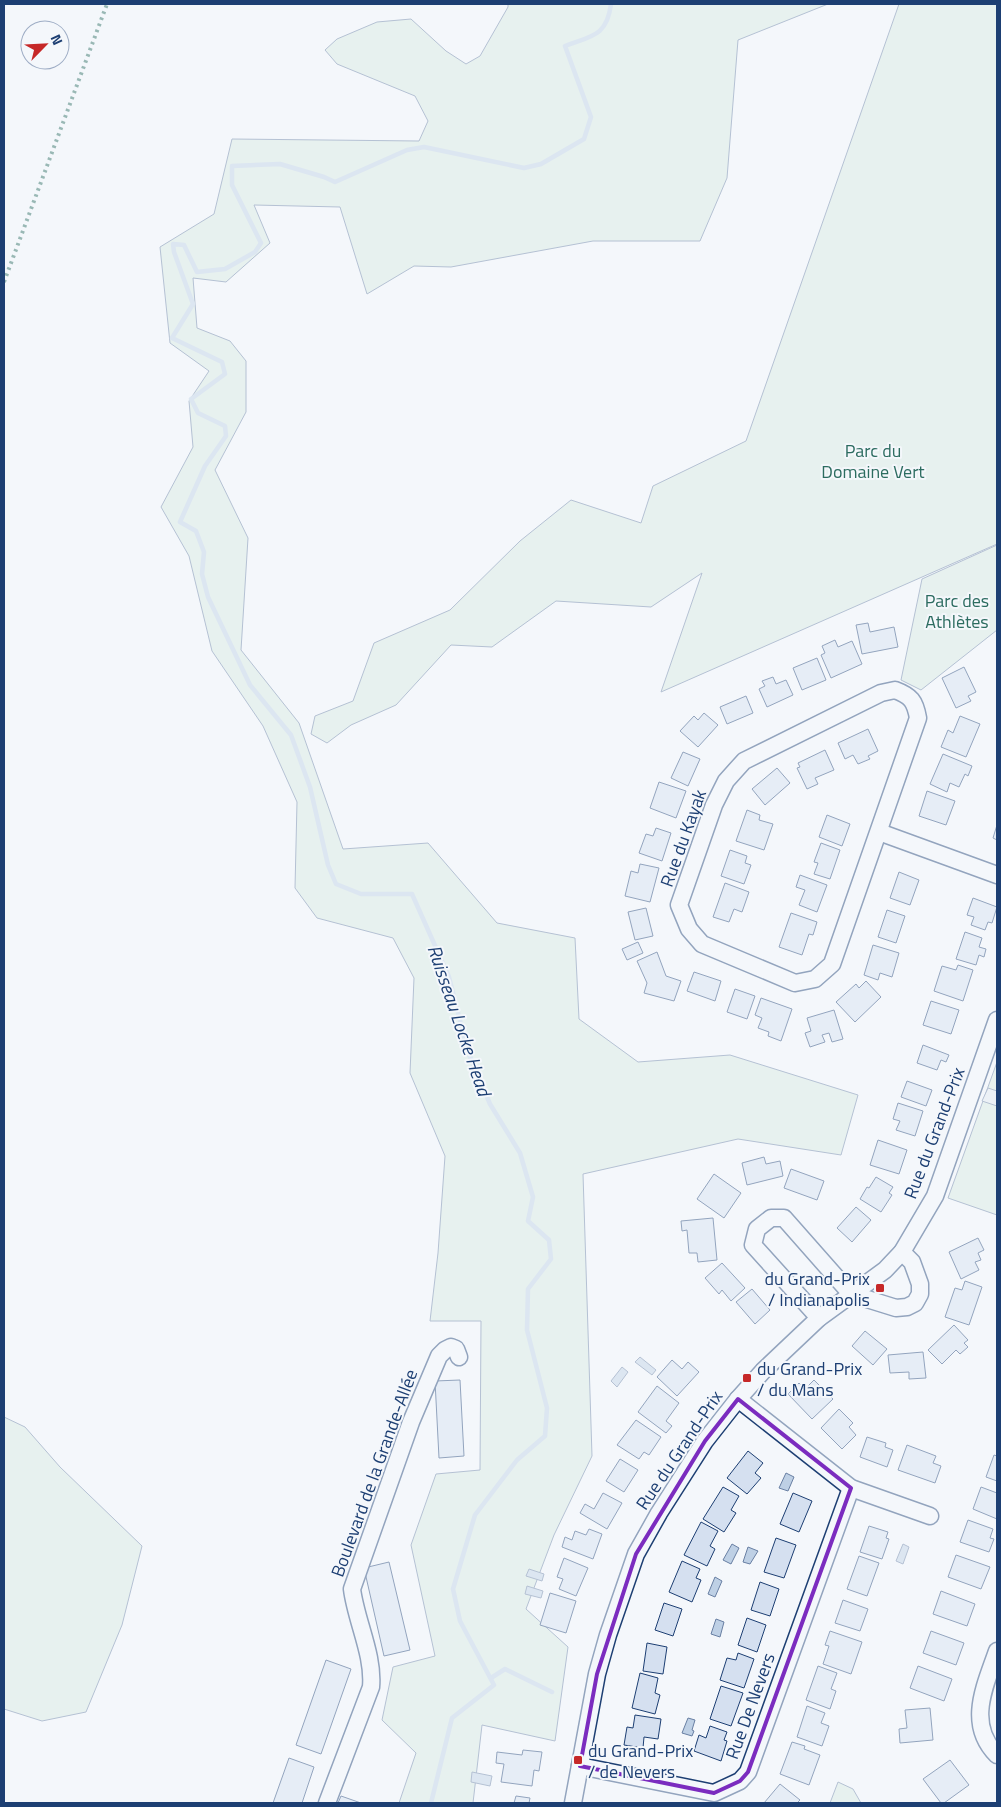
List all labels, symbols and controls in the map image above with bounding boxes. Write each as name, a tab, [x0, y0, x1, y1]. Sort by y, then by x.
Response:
north arrow	[20, 20, 70, 70]
text: N	[46, 31, 69, 48]
park label: Parc du Domaine Vert	[821, 437, 925, 485]
park label: Parc des Athlètes	[925, 587, 989, 635]
street label: Rue du Kayak	[653, 785, 713, 891]
water label: Ruisseau Locke Head	[421, 941, 500, 1102]
street label: Rue du Grand-Prix	[896, 1063, 972, 1203]
place label: du Grand-Prix / Indianapolis	[765, 1265, 870, 1313]
marker: du Grand-Prix / Indianapolis	[874, 1282, 886, 1294]
place label: du Grand-Prix / du Mans	[757, 1355, 862, 1403]
street label: Boulevard de la Grande-Allée	[324, 1365, 424, 1581]
marker: du Grand-Prix / du Mans	[741, 1372, 753, 1384]
street label: Rue du Grand-Prix	[629, 1385, 729, 1515]
street label: Rue De Nevers	[718, 1649, 782, 1763]
place label: du Grand-Prix / de Nevers	[588, 1737, 693, 1785]
marker: du Grand-Prix / de Nevers	[572, 1754, 584, 1766]

